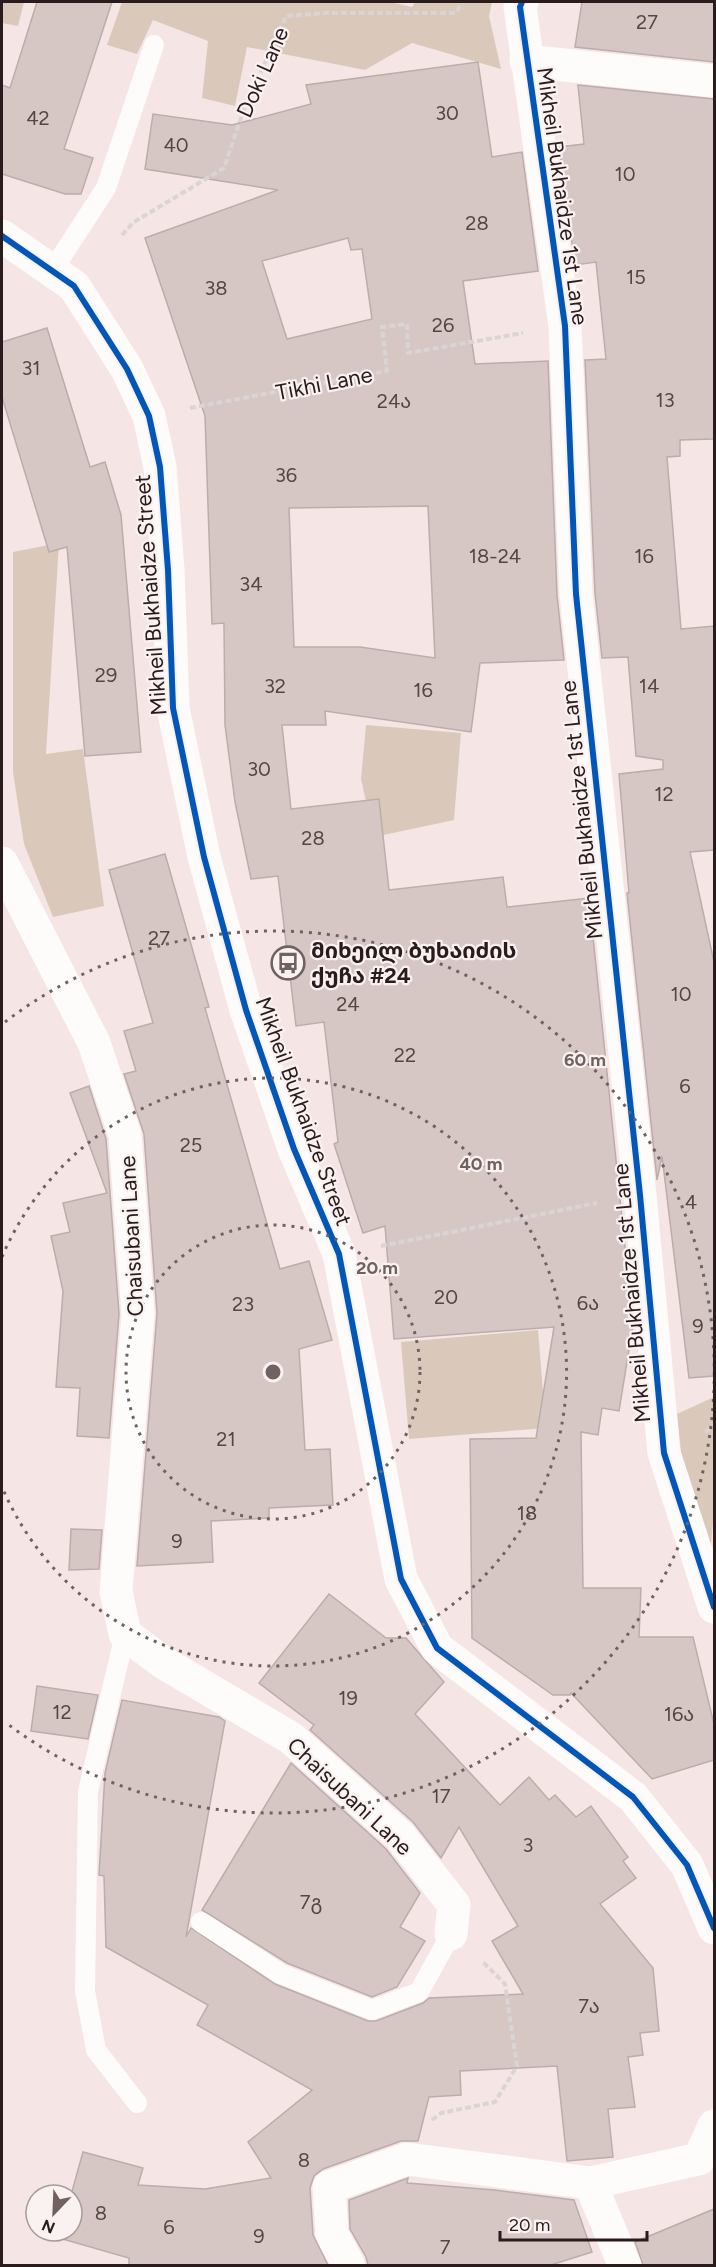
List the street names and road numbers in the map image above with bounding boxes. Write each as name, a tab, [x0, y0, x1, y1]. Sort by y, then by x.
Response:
street label: Doki Lane	[231, 23, 294, 122]
street label: Mikheil Bukhaidze 1st Lane	[531, 65, 594, 327]
street label: Tikhi Lane	[274, 361, 375, 406]
street label: Mikheil Bukhaidze Street	[129, 473, 172, 717]
street label: Mikheil Bukhaidze 1st Lane	[554, 679, 609, 941]
street label: Mikheil Bukhaidze Street	[249, 993, 358, 1229]
street label: Chaisubani Lane	[114, 1155, 149, 1317]
street label: Mikheil Bukhaidze 1st Lane	[607, 1162, 656, 1424]
street label: Chaisubani Lane	[282, 1732, 418, 1861]

